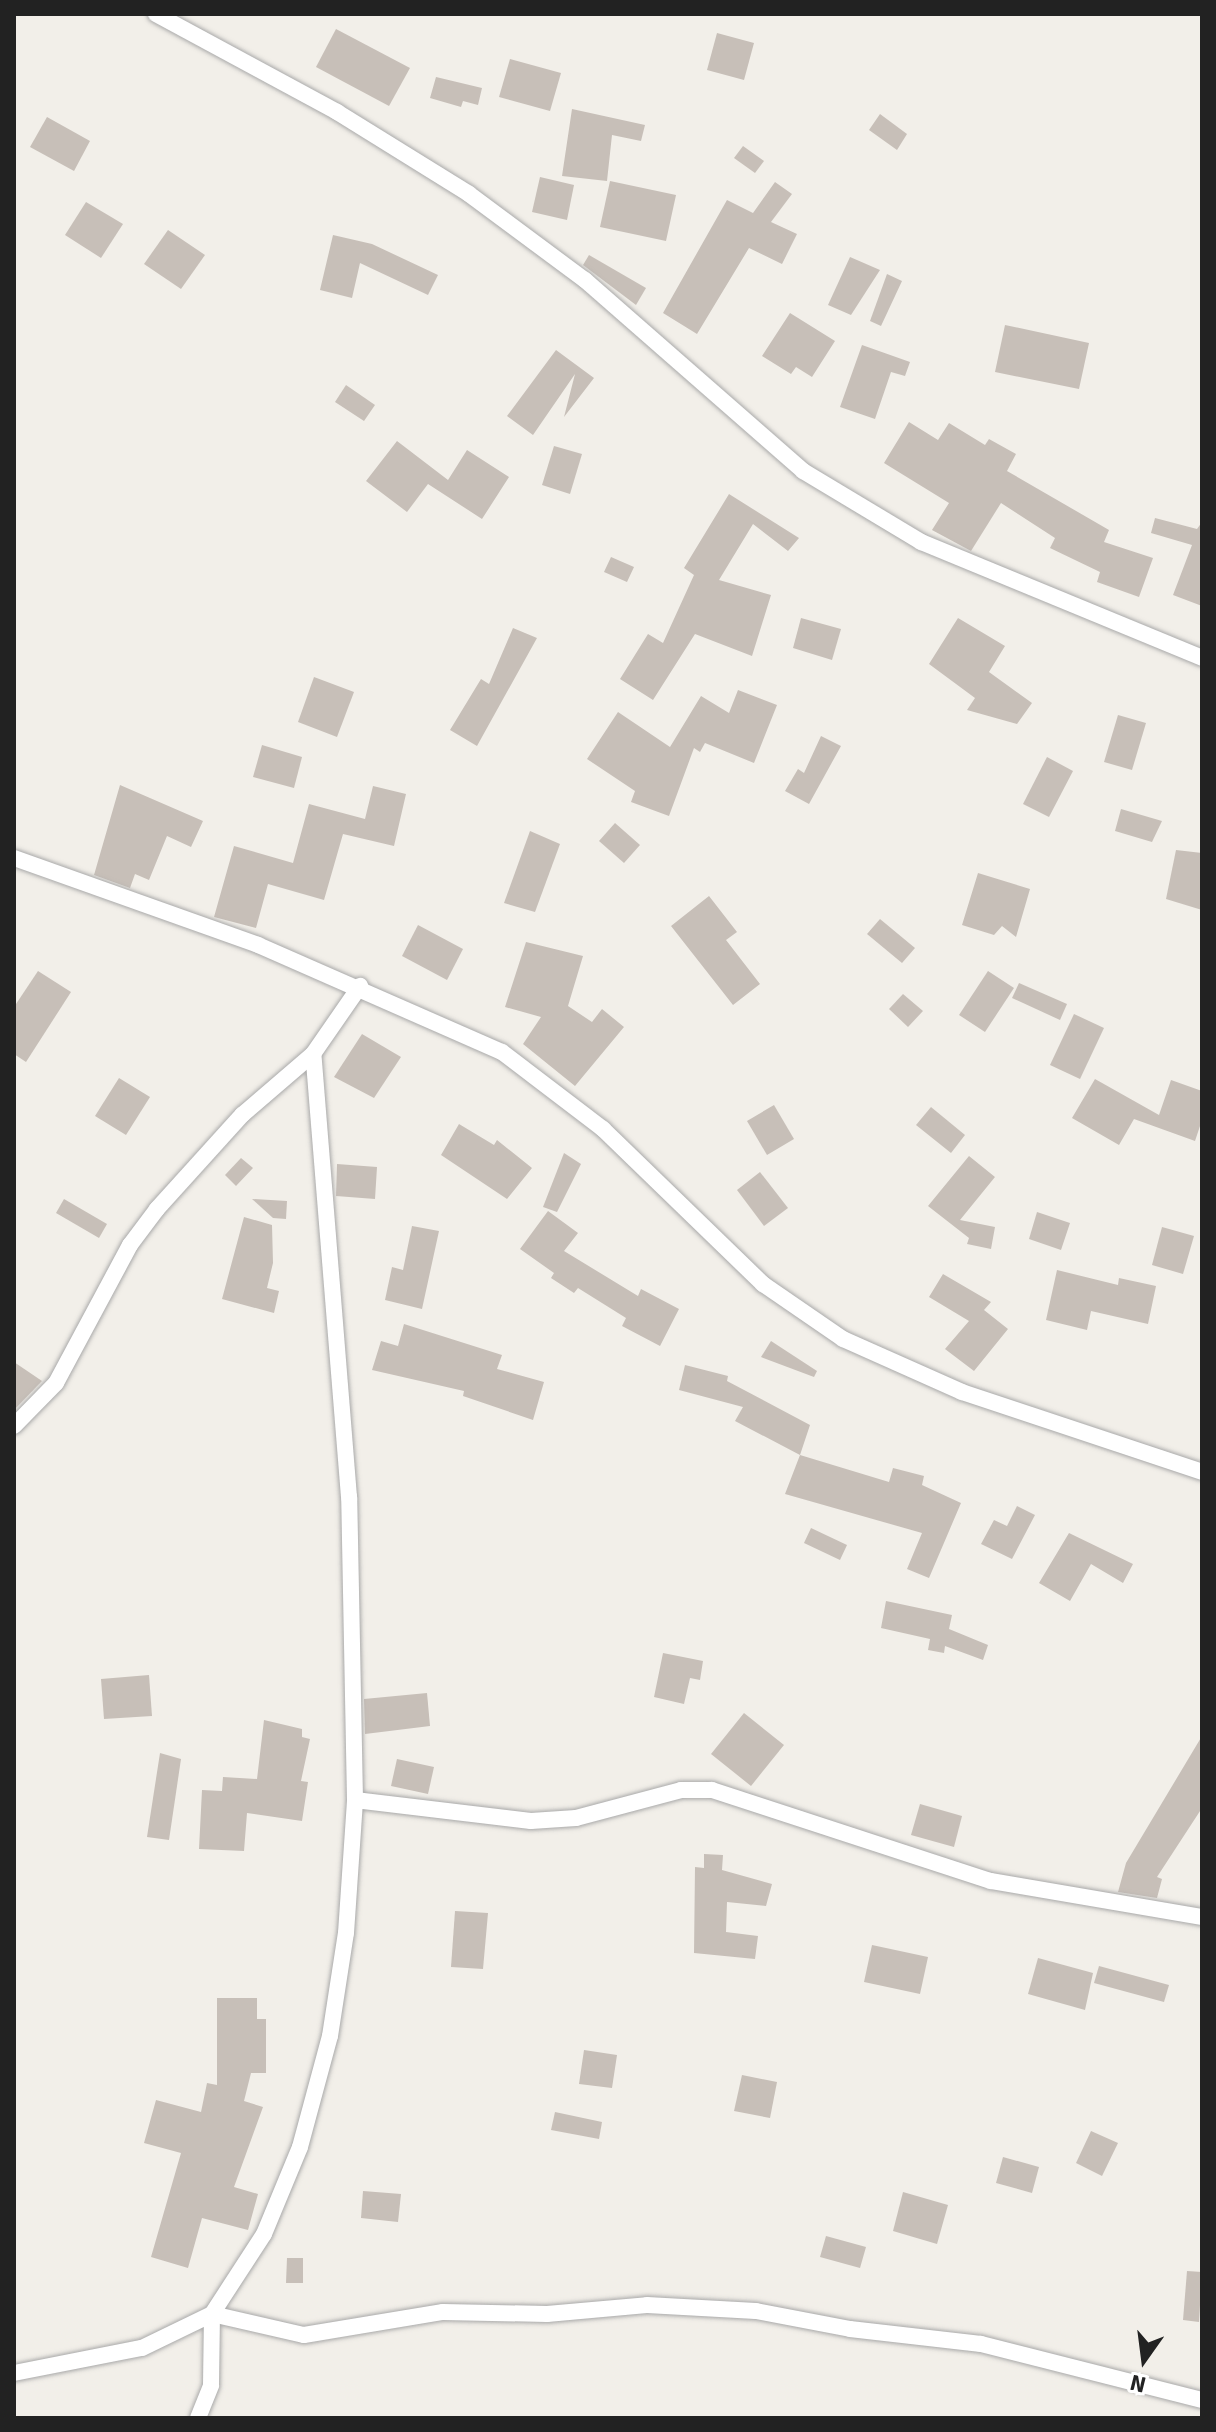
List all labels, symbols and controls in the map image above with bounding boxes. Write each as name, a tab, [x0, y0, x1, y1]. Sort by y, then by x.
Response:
north arrow	[1104, 2320, 1184, 2400]
text: N	[1127, 2369, 1149, 2399]

